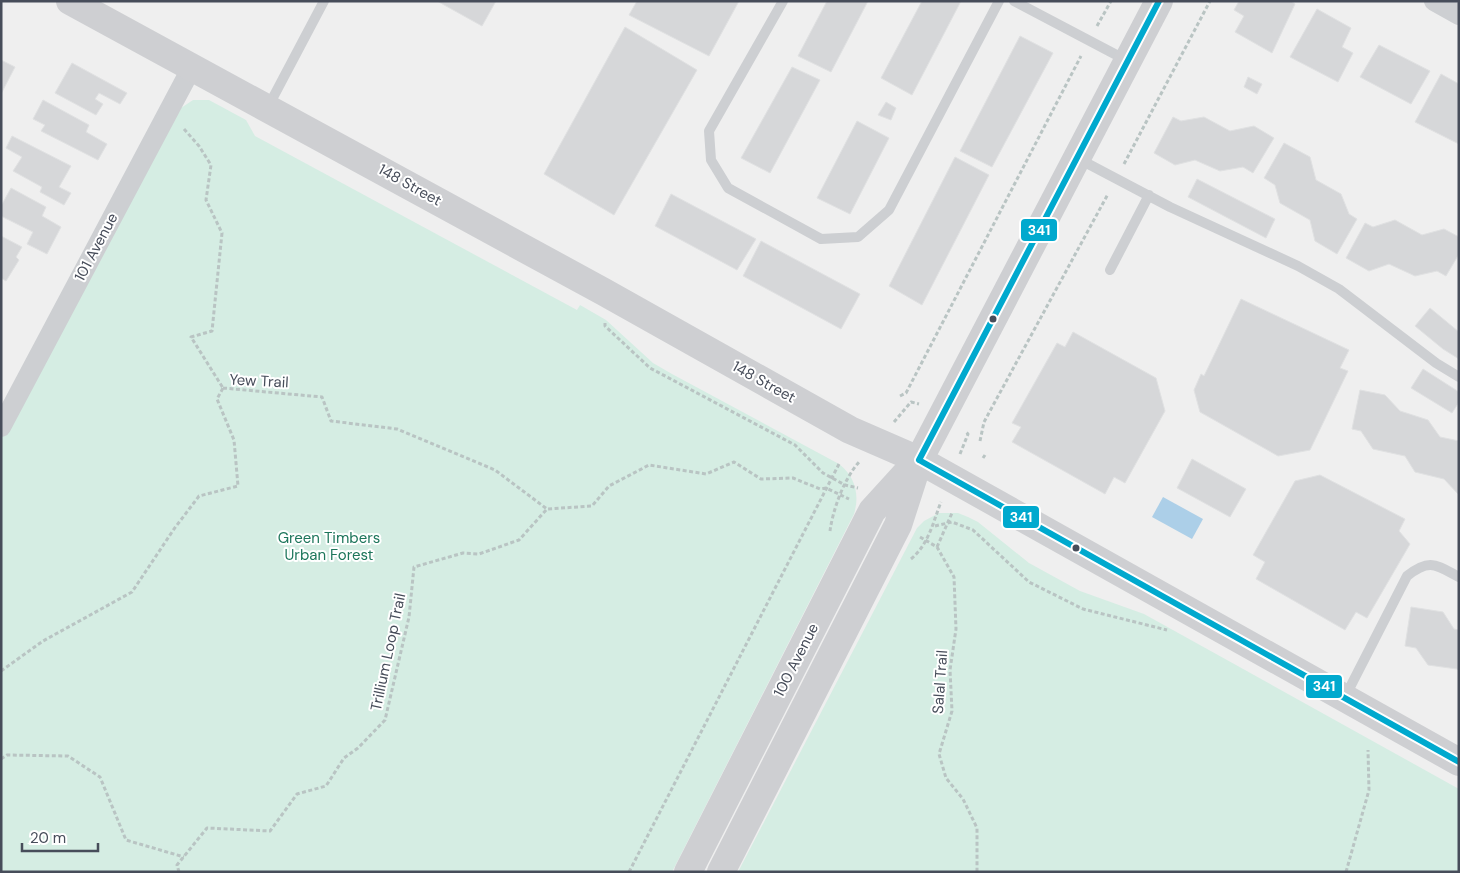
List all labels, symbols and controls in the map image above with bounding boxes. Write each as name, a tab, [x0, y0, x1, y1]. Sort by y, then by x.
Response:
street label: 148 Street	[375, 159, 445, 211]
street label: 101 Avenue	[70, 209, 122, 285]
line badge: 341	[1020, 218, 1058, 242]
text: 341	[1028, 221, 1050, 239]
unlabelled marker	[988, 314, 998, 324]
street label: 148 Street	[729, 356, 799, 408]
street label: Yew Trail	[229, 369, 289, 393]
line badge: 341	[1002, 505, 1040, 529]
text: 341	[1010, 508, 1032, 526]
park label: Green Timbers Urban Forest	[278, 528, 380, 565]
unlabelled marker	[1071, 543, 1081, 553]
street label: Trillium Loop Trail	[366, 591, 410, 713]
street label: 100 Avenue	[769, 620, 823, 700]
street label: Salal Trail	[928, 649, 952, 715]
line badge: 341	[1305, 674, 1343, 699]
text: 341	[1313, 677, 1335, 695]
scale bar	[22, 820, 99, 852]
text: 20 m	[30, 828, 66, 848]

